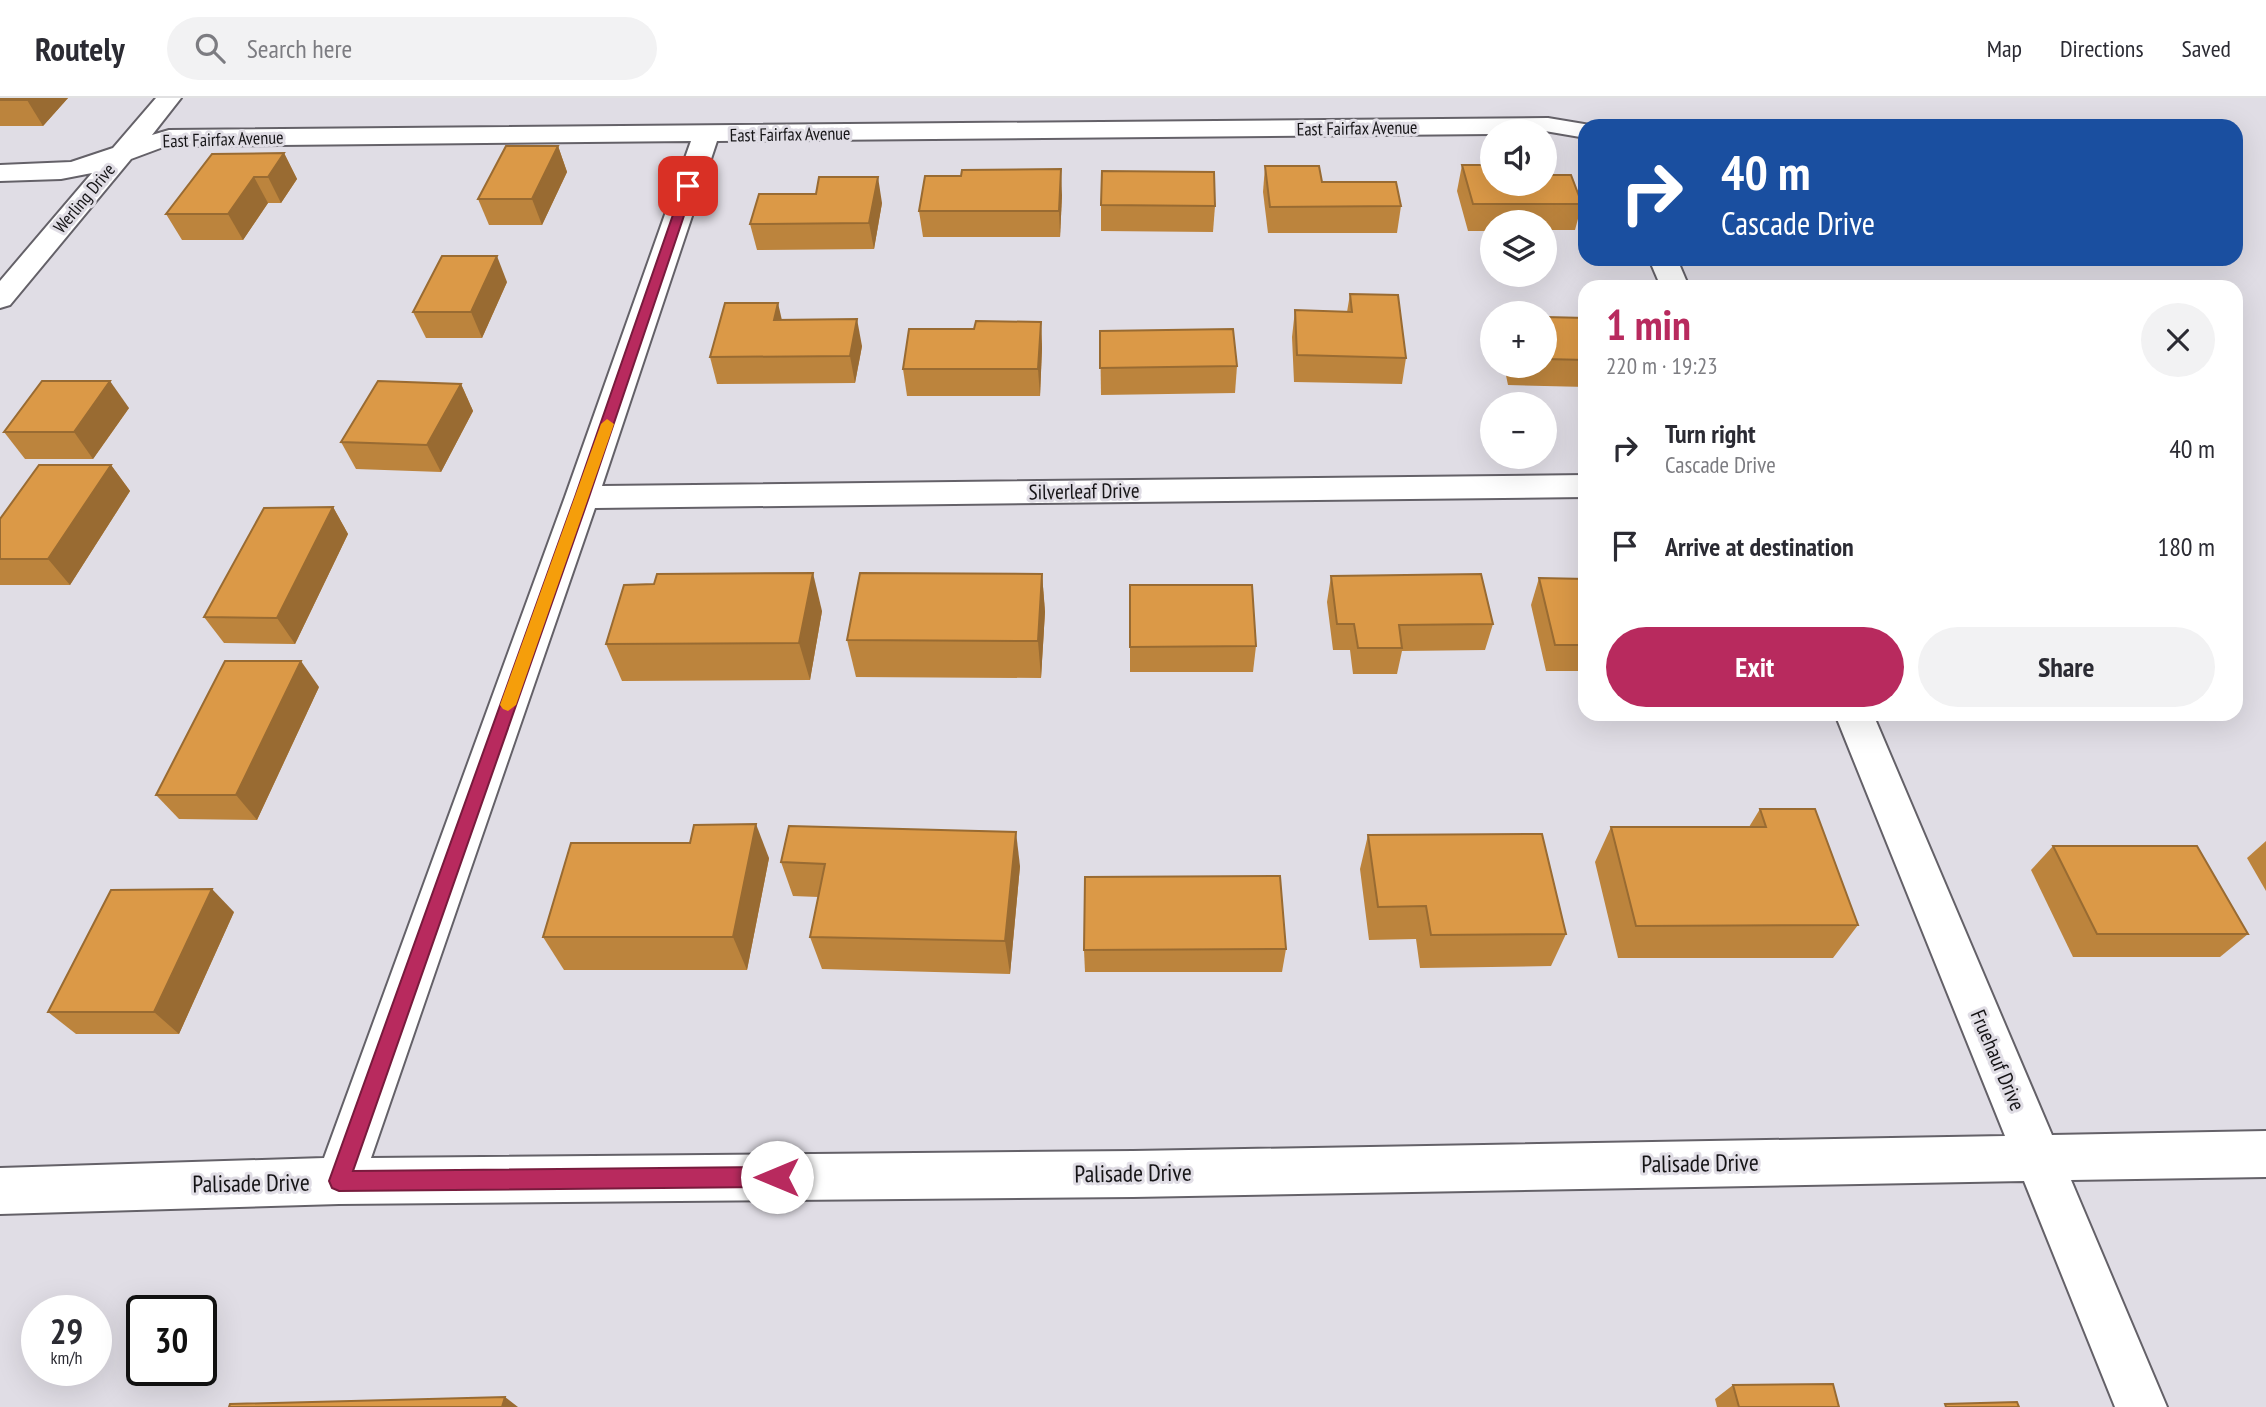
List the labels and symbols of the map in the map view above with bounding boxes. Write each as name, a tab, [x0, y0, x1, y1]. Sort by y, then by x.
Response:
street label: East Fairfax Avenue	[1296, 115, 1418, 141]
street label: East Fairfax Avenue	[729, 121, 851, 147]
street label: East Fairfax Avenue	[162, 125, 284, 153]
pin	[658, 156, 718, 216]
street label: Werling Drive	[48, 158, 120, 238]
street label: Silverleaf Drive	[1028, 477, 1140, 505]
street label: Fruehauf Drive	[1965, 1005, 2031, 1115]
position arrow	[740, 1140, 814, 1214]
street label: Palisade Drive	[1641, 1146, 1759, 1180]
street label: Palisade Drive	[1074, 1156, 1192, 1190]
street label: Palisade Drive	[192, 1166, 310, 1200]
speed limit sign: 30	[126, 1295, 217, 1386]

